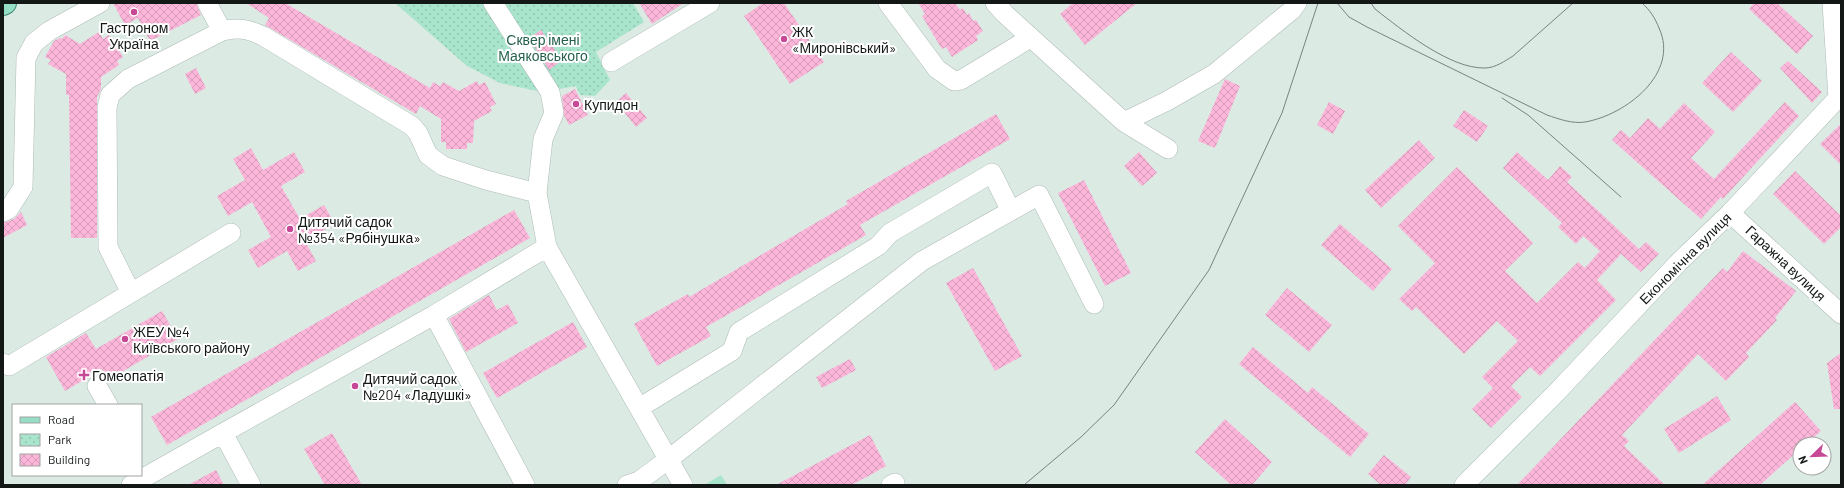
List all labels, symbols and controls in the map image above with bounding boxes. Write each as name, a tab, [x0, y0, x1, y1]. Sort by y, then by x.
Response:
marker: Гастроном Україна	[129, 7, 139, 17]
place label: Гастроном Україна	[100, 19, 168, 52]
place label: ЖК «Миронівський»	[792, 23, 896, 56]
park label: Сквер імені Маяковського	[498, 31, 588, 64]
marker: ЖК «Миронівський»	[779, 34, 789, 44]
place label: Купидон	[584, 96, 638, 113]
marker: Купидон	[571, 99, 581, 109]
street label: Економічна вулиця	[1636, 209, 1734, 307]
place label: Дитячий садок №354 «Рябінушка»	[298, 213, 421, 246]
street label: Гаражна вулиця	[1742, 222, 1830, 304]
marker: Дитячий садок №354 «Рябінушка»	[285, 224, 295, 234]
place label: ЖЕУ №4 Київського району	[133, 323, 250, 356]
marker: ЖЕУ №4 Київського району	[120, 334, 130, 344]
place label: Гомеопатія	[92, 367, 164, 384]
marker: Гомеопатія	[79, 370, 89, 380]
place label: Дитячий садок №204 «Ладушкі»	[363, 370, 472, 403]
marker: Дитячий садок №204 «Ладушкі»	[350, 381, 360, 391]
legend	[12, 404, 142, 476]
text: Road	[48, 412, 75, 426]
text: Park	[48, 432, 72, 446]
north arrow	[1792, 436, 1832, 476]
text: Building	[48, 452, 90, 466]
text: N	[1795, 454, 1810, 466]

